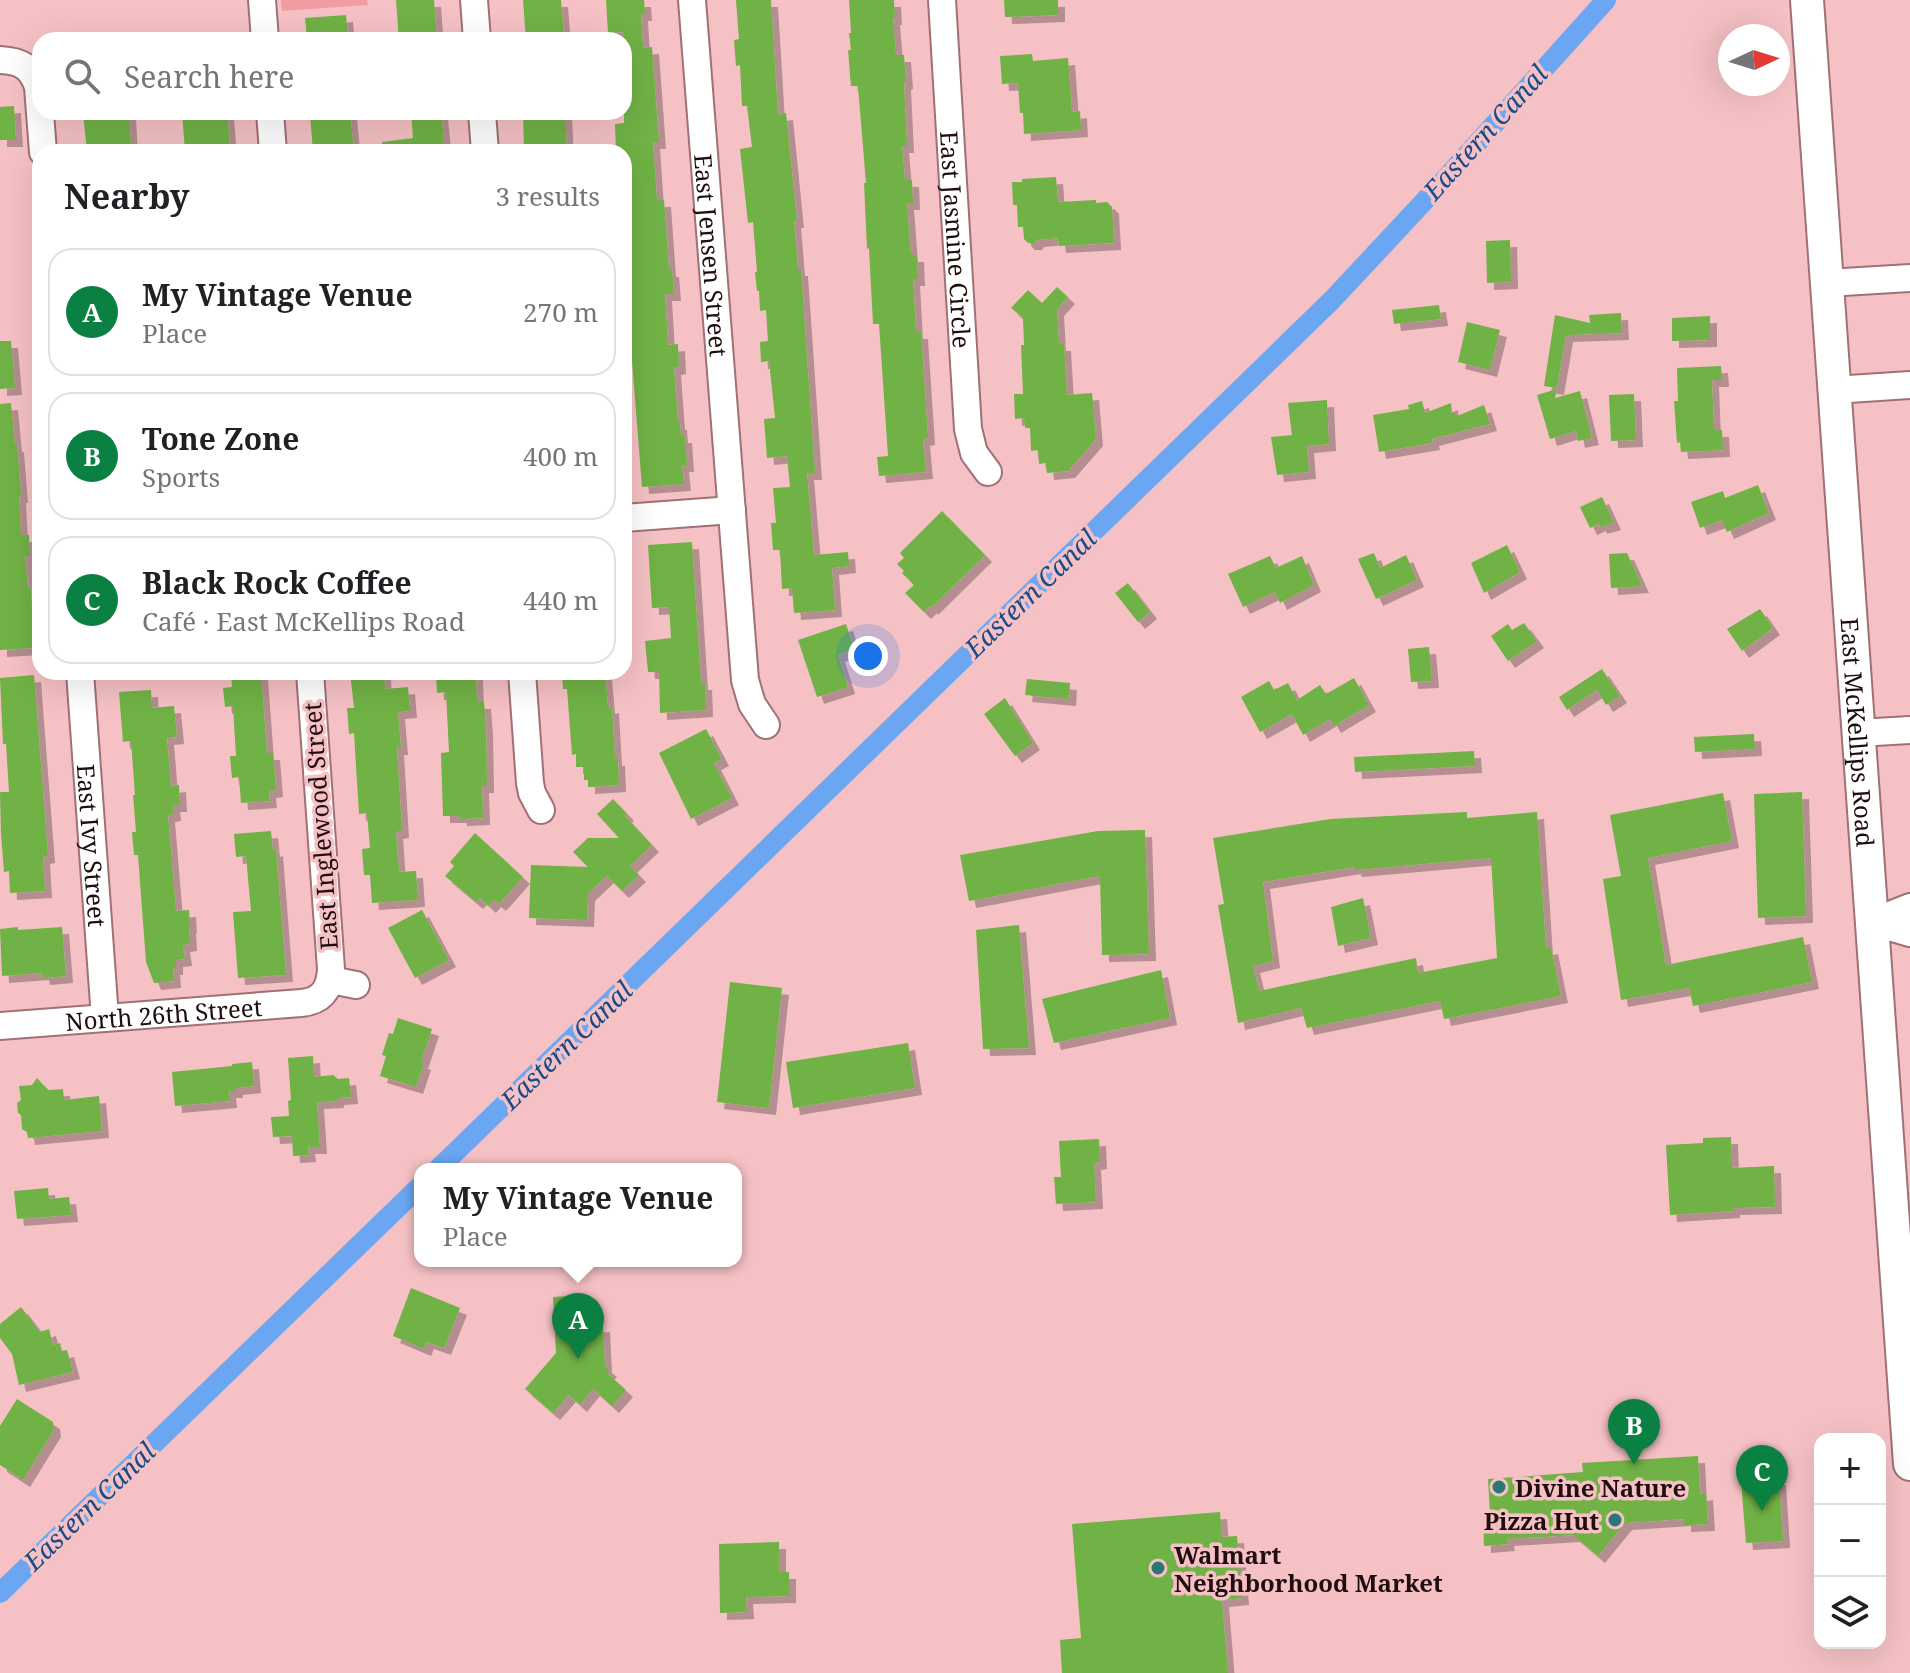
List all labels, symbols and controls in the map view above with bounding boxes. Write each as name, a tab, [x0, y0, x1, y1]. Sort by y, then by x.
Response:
north arrow	[1718, 24, 1790, 96]
search box	[32, 32, 632, 120]
icon: search	[60, 54, 104, 98]
text: Search here	[124, 56, 294, 97]
water label: Eastern Canal	[1414, 57, 1555, 208]
street label: East Jasmine Circle	[933, 130, 980, 349]
street label: East Jensen Street	[688, 153, 736, 358]
text: Nearby	[64, 173, 190, 219]
text: 3 results	[495, 178, 600, 214]
text: My Vintage Venue	[142, 274, 413, 315]
text: A	[82, 294, 102, 330]
text: 270 m	[523, 294, 598, 330]
text: Place	[142, 315, 207, 351]
text: Tone Zone	[142, 418, 299, 459]
text: B	[83, 438, 101, 474]
text: 400 m	[523, 438, 598, 474]
text: Sports	[142, 459, 220, 495]
water label: Eastern Canal	[956, 521, 1104, 666]
text: Black Rock Coffee	[142, 562, 412, 603]
text: C	[83, 582, 101, 618]
text: 440 m	[523, 582, 598, 618]
text: Café · East McKellips Road	[142, 603, 465, 639]
street label: East McKellips Road	[1834, 616, 1883, 848]
your location	[848, 636, 888, 676]
street label: East Inglewood Street	[295, 701, 345, 951]
street label: East Ivy Street	[70, 763, 115, 928]
water label: Eastern Canal	[492, 973, 640, 1118]
street label: North 26th Street	[64, 990, 263, 1037]
popup	[414, 1163, 742, 1267]
text: My Vintage Venue	[443, 1177, 713, 1218]
text: Place	[443, 1218, 508, 1254]
pin: A	[552, 1293, 604, 1359]
pin: B	[1608, 1399, 1660, 1465]
map controls	[1814, 1433, 1886, 1649]
button: +	[1814, 1433, 1886, 1505]
water label: Eastern Canal	[15, 1434, 163, 1579]
pin: C	[1736, 1445, 1788, 1511]
place label: Divine Nature	[1515, 1471, 1686, 1504]
marker: Divine Nature	[1490, 1478, 1508, 1496]
place label: Pizza Hut	[1484, 1504, 1599, 1537]
button: −	[1814, 1505, 1886, 1577]
marker: Pizza Hut	[1606, 1511, 1624, 1529]
place label: Walmart Neighborhood Market	[1174, 1538, 1443, 1599]
marker: Walmart Neighborhood Market	[1149, 1559, 1167, 1577]
button: layers	[1814, 1577, 1886, 1649]

